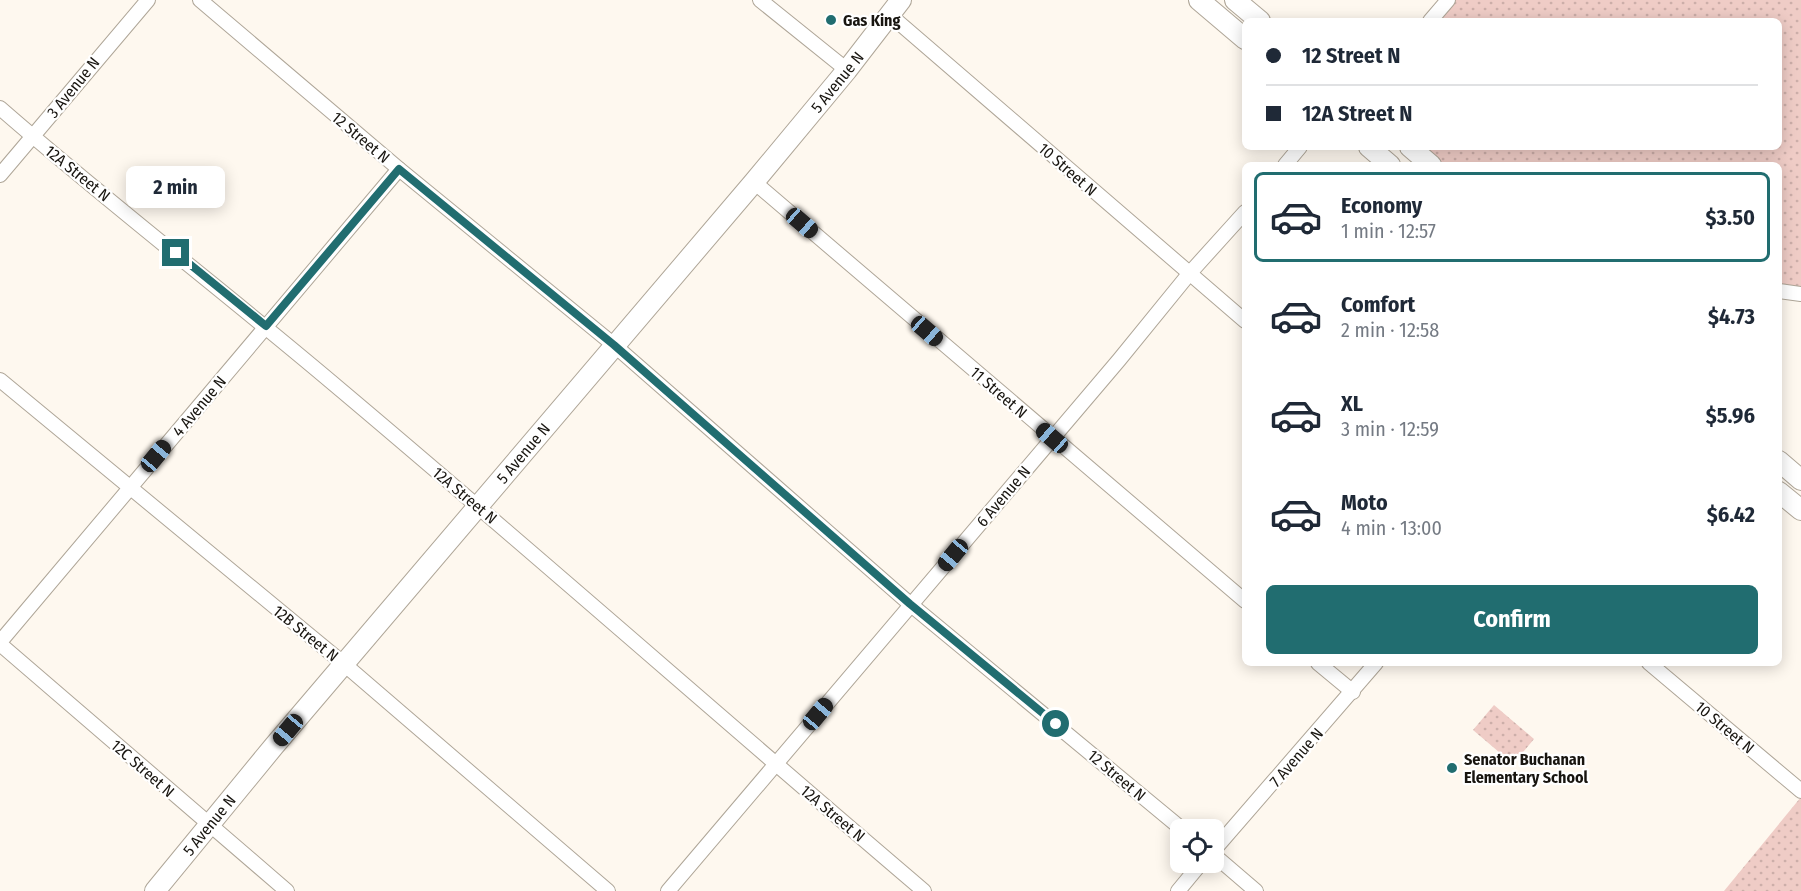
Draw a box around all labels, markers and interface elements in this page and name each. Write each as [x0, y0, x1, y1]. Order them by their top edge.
place label: Gas King [843, 11, 900, 30]
marker: Gas King [824, 13, 838, 27]
text: 12 Street N [1302, 42, 1400, 69]
street label: 5 Avenue N [807, 48, 868, 117]
street label: 3 Avenue N [43, 53, 104, 121]
text: 12A Street N [1302, 100, 1412, 127]
street label: 12 Street N [328, 108, 394, 167]
street label: 10 Street N [1035, 139, 1101, 200]
street label: 12A Street N [41, 141, 114, 205]
callout: 2 min [126, 166, 225, 208]
text: 2 min [153, 175, 198, 199]
icon: car [1269, 190, 1323, 244]
text: Economy [1341, 192, 1422, 219]
car [783, 204, 821, 242]
text: $3.50 [1706, 204, 1755, 231]
text: 1 min · 12:57 [1341, 219, 1436, 243]
route end [162, 239, 189, 266]
icon: car [1269, 289, 1323, 343]
text: Comfort [1341, 291, 1415, 318]
text: $4.73 [1708, 303, 1755, 330]
car [908, 312, 946, 350]
text: 2 min · 12:58 [1341, 318, 1439, 342]
street label: 11 Street N [966, 363, 1031, 422]
street label: 4 Avenue N [169, 372, 230, 440]
icon: car [1269, 388, 1323, 442]
text: XL [1341, 390, 1363, 417]
text: $5.96 [1706, 402, 1755, 429]
text: 3 min · 12:59 [1341, 417, 1439, 441]
street label: 5 Avenue N [493, 419, 554, 487]
car [1033, 419, 1071, 457]
car [138, 436, 174, 476]
street label: 6 Avenue N [973, 462, 1034, 530]
street label: 12A Street N [429, 463, 501, 528]
icon: car [1269, 487, 1323, 541]
text: Moto [1341, 489, 1388, 516]
text: $6.42 [1707, 501, 1755, 528]
text: 4 min · 13:00 [1341, 516, 1442, 540]
car [935, 535, 971, 575]
button: Confirm [1266, 585, 1758, 654]
street label: 12B Street N [269, 601, 342, 666]
car [800, 694, 836, 734]
street label: 10 Street N [1691, 697, 1758, 758]
car [270, 710, 306, 750]
route start [1042, 710, 1069, 737]
street label: 7 Avenue N [1266, 724, 1327, 791]
street label: 12C Street N [107, 736, 178, 801]
street label: 12 Street N [1084, 746, 1150, 805]
place label: Senator Buchanan Elementary School [1464, 750, 1589, 787]
marker: Senator Buchanan Elementary School [1445, 761, 1459, 775]
street label: 12A Street N [797, 781, 869, 846]
street label: 5 Avenue N [179, 791, 240, 860]
map controls [1170, 819, 1224, 873]
button: locate [1170, 819, 1224, 873]

